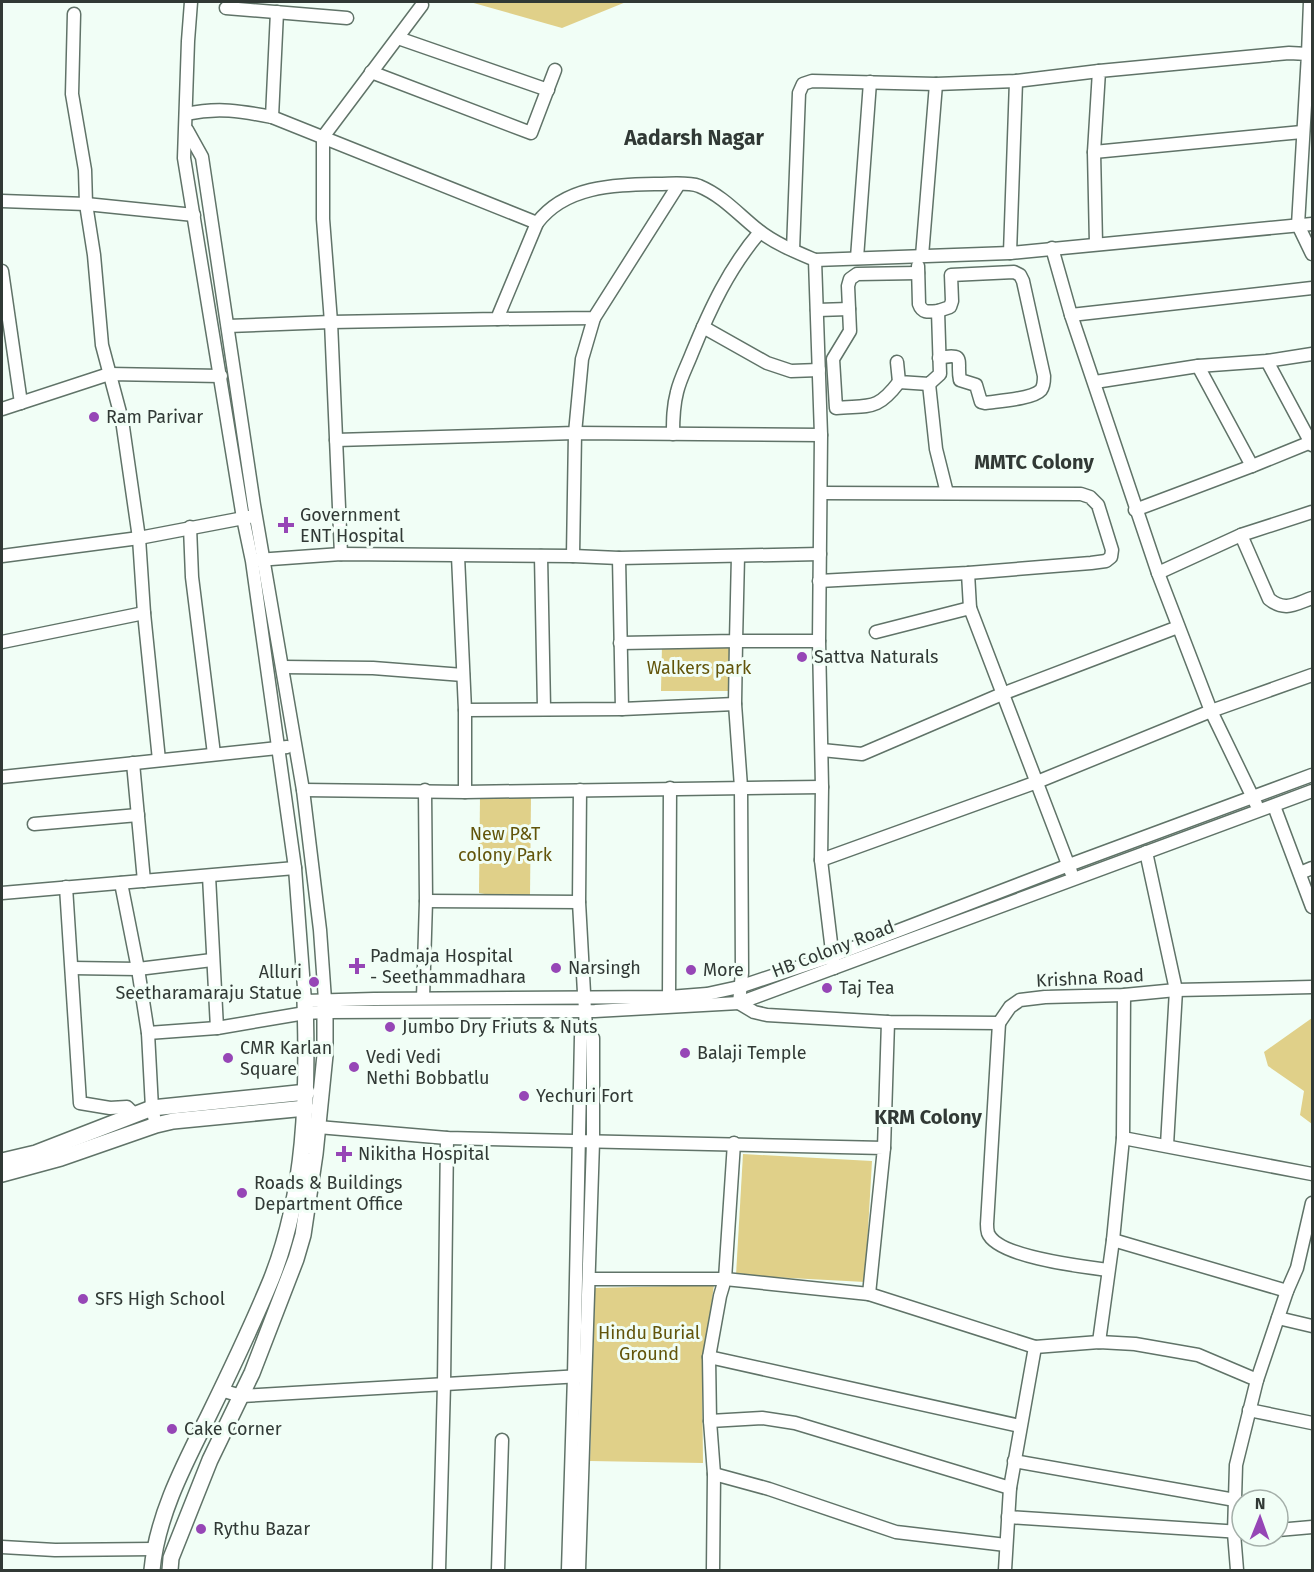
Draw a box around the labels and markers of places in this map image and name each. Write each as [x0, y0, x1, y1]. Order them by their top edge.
place label: Ram Parivar [106, 406, 203, 428]
marker: Ram Parivar [87, 410, 101, 424]
place label: Government ENT Hospital [300, 504, 404, 547]
marker: Government ENT Hospital [277, 516, 295, 534]
place label: Sattva Naturals [814, 646, 938, 668]
marker: Sattva Naturals [795, 650, 809, 664]
place label: Padmaja Hospital - Seethammadhara [370, 945, 526, 988]
marker: Padmaja Hospital - Seethammadhara [348, 957, 366, 975]
place label: Narsingh [568, 957, 641, 979]
place label: More [703, 959, 744, 981]
place label: Alluri Seetharamaraju Statue [115, 961, 302, 1004]
marker: Narsingh [549, 961, 563, 975]
marker: More [684, 963, 698, 977]
marker: Alluri Seetharamaraju Statue [307, 975, 321, 989]
place label: Taj Tea [839, 977, 895, 999]
marker: Taj Tea [820, 981, 834, 995]
place label: Jumbo Dry Friuts & Nuts [402, 1016, 597, 1038]
marker: Jumbo Dry Friuts & Nuts [383, 1020, 397, 1034]
place label: CMR Karlan Square [240, 1037, 332, 1080]
place label: Balaji Temple [697, 1042, 806, 1064]
place label: Vedi Vedi Nethi Bobbatlu [366, 1046, 490, 1089]
marker: Balaji Temple [678, 1046, 692, 1060]
marker: CMR Karlan Square [221, 1051, 235, 1065]
marker: Vedi Vedi Nethi Bobbatlu [347, 1060, 361, 1074]
place label: Yechuri Fort [536, 1085, 634, 1107]
marker: Yechuri Fort [517, 1089, 531, 1103]
place label: Nikitha Hospital [358, 1143, 489, 1165]
marker: Nikitha Hospital [335, 1145, 353, 1163]
place label: Roads & Buildings Department Office [254, 1172, 403, 1215]
marker: Roads & Buildings Department Office [235, 1186, 249, 1200]
place label: SFS High School [95, 1288, 225, 1310]
marker: SFS High School [76, 1292, 90, 1306]
place label: Cake Corner [184, 1418, 282, 1440]
marker: Cake Corner [165, 1422, 179, 1436]
place label: Rythu Bazar [213, 1518, 310, 1540]
marker: Rythu Bazar [194, 1522, 208, 1536]

